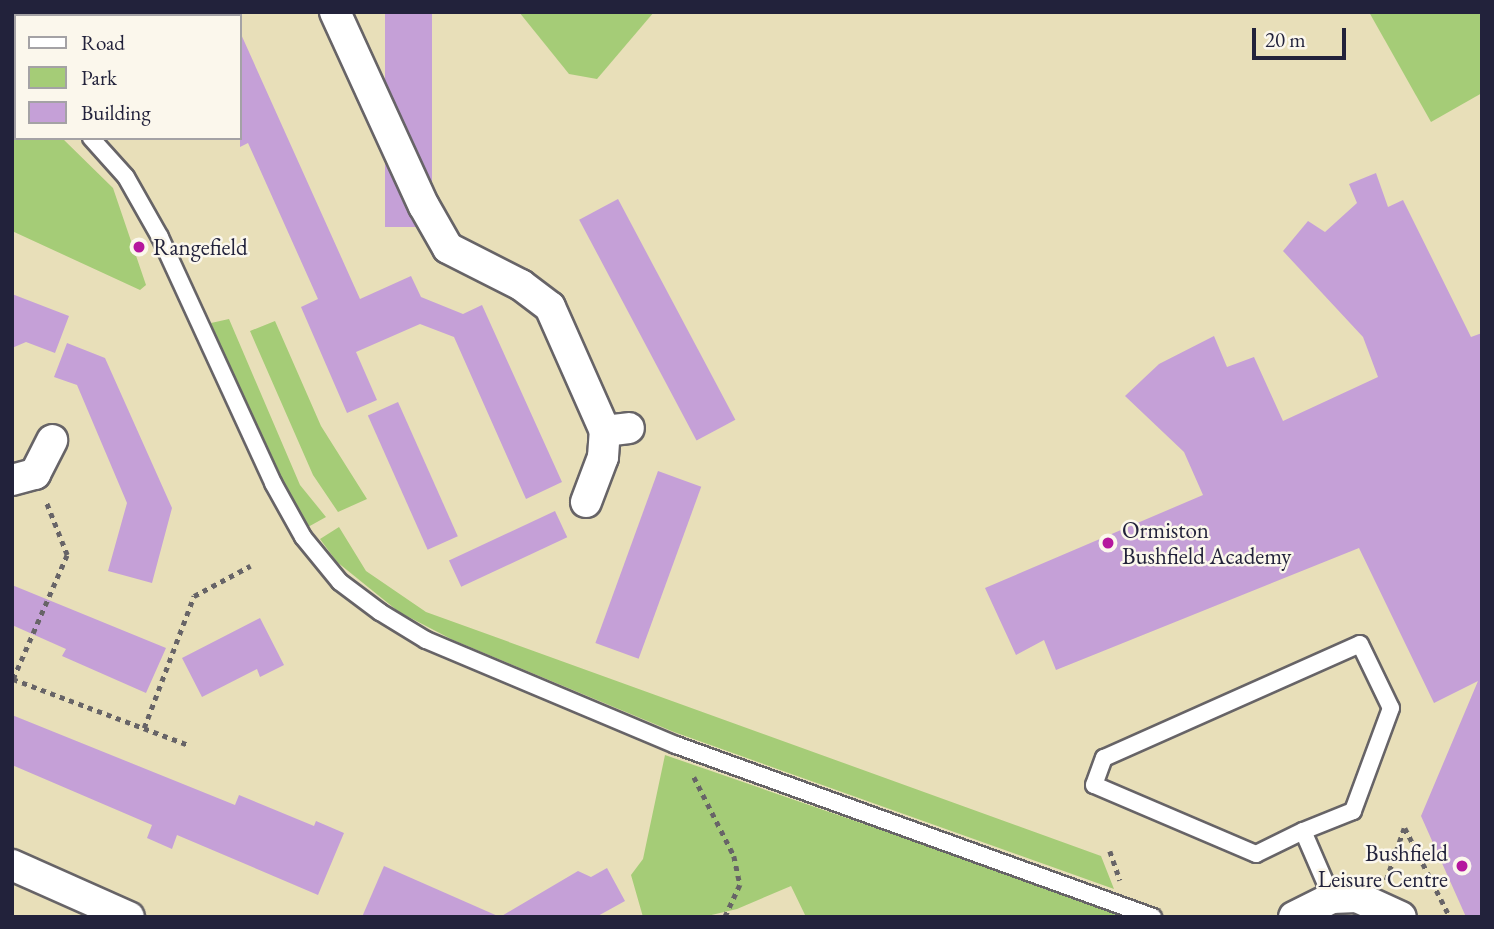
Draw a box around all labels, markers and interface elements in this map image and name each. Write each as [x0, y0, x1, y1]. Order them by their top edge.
legend [14, 14, 242, 140]
scale bar [1256, 14, 1350, 58]
text: 20 m [1265, 26, 1306, 53]
text: Road [81, 29, 125, 56]
text: Park [81, 64, 117, 91]
text: Building [81, 99, 151, 126]
place label: Rangefield [153, 233, 248, 261]
marker: Rangefield [131, 239, 147, 255]
place label: Ormiston Bushfield Academy [1122, 516, 1291, 570]
marker: Ormiston Bushfield Academy [1100, 535, 1116, 551]
place label: Bushfield Leisure Centre [1318, 839, 1448, 893]
marker: Bushfield Leisure Centre [1454, 858, 1470, 874]

